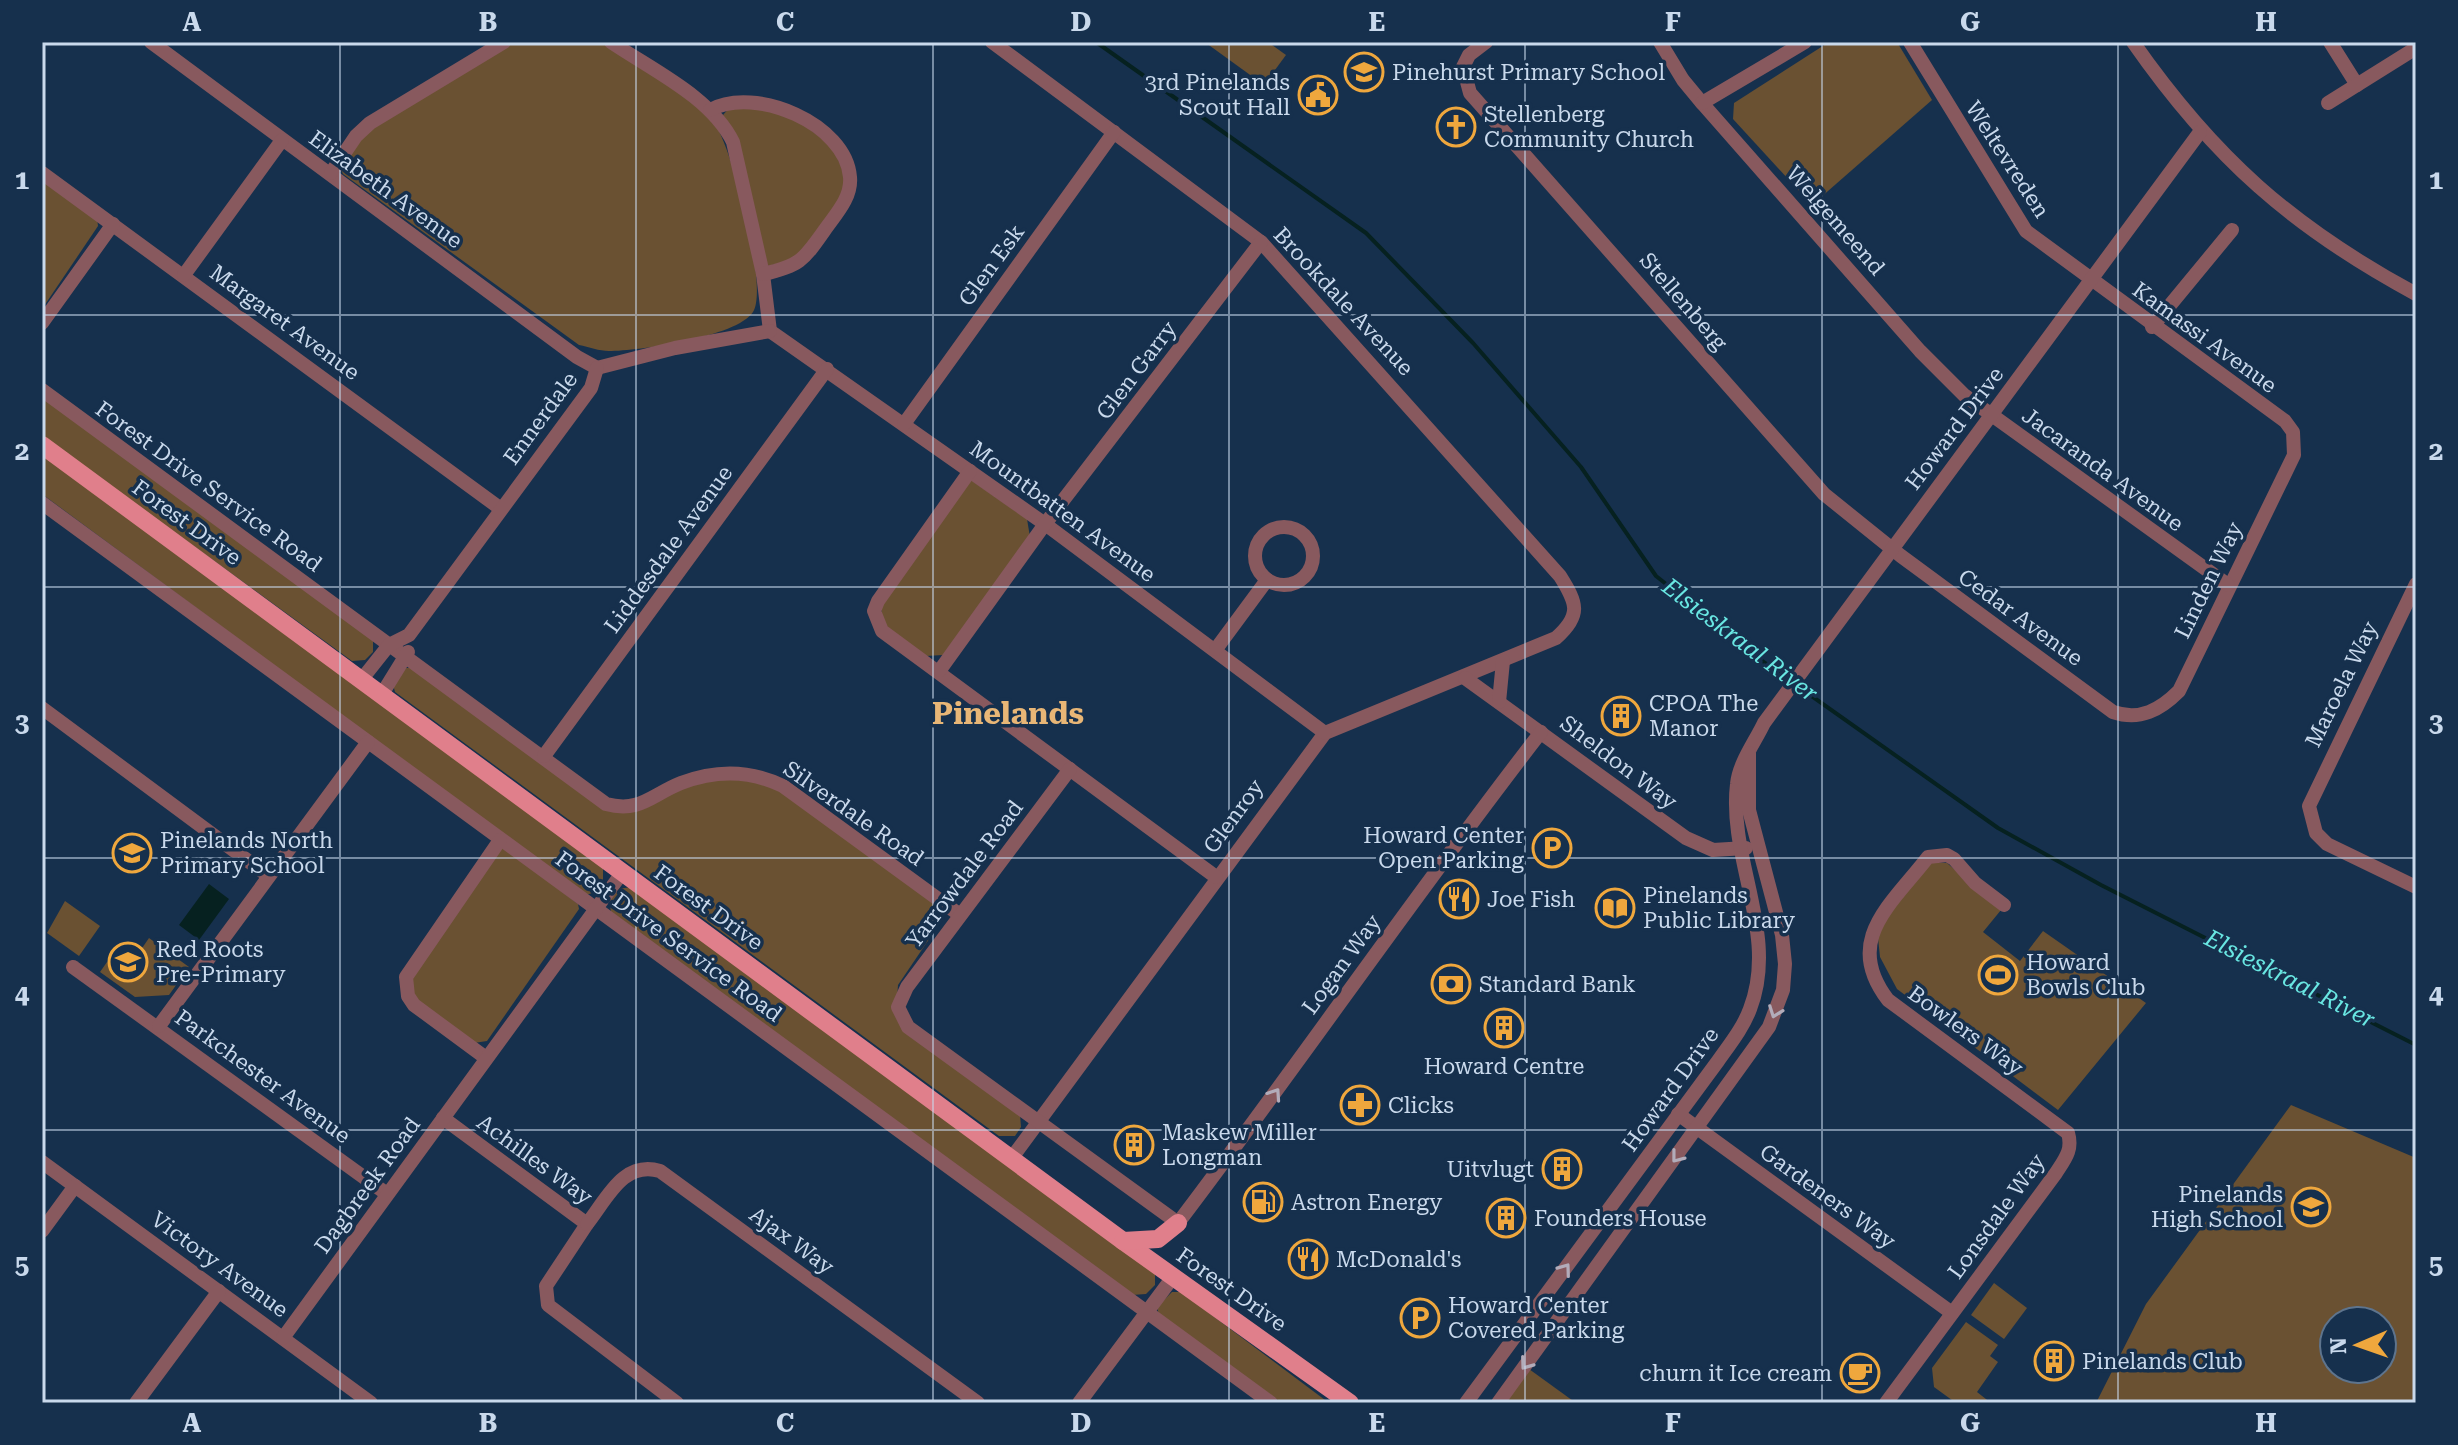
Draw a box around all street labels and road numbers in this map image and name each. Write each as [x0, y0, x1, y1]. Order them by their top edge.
street label: Weltevreden [1961, 96, 2055, 222]
street label: Elizabeth Avenue [304, 125, 467, 253]
street label: Welgemeend [1781, 161, 1890, 280]
street label: Glen Esk [954, 220, 1029, 311]
street label: Brookdale Avenue [1269, 222, 1419, 381]
street label: Stellenberg [1635, 248, 1733, 355]
street label: Margaret Avenue [205, 260, 364, 385]
street label: Kamassi Avenue [2128, 277, 2282, 398]
street label: Glen Garry [1091, 316, 1181, 424]
street label: Howard Drive [1900, 362, 2009, 494]
street label: Ennerdale [498, 367, 582, 469]
street label: Forest Drive Service Road [91, 395, 327, 577]
street label: Jacaranda Avenue [2017, 403, 2188, 536]
street label: Mountbatten Avenue [965, 436, 1160, 587]
street label: Liddesdale Avenue [599, 461, 737, 638]
street label: Forest Drive [127, 474, 247, 570]
street label: Linden Way [2169, 518, 2247, 643]
street label: Cedar Avenue [1954, 564, 2088, 671]
street label: Maroela Way [2300, 617, 2383, 751]
street label: Sheldon Way [1555, 710, 1682, 814]
street label: Silverdale Road [779, 756, 929, 871]
street label: Glenroy [1198, 775, 1268, 858]
street label: Yarrowdale Road [901, 795, 1028, 953]
street label: Forest Drive Service Road [551, 846, 787, 1027]
street label: Forest Drive [649, 860, 768, 955]
street label: Logan Way [1297, 910, 1386, 1019]
street label: Bowlers Way [1903, 980, 2028, 1080]
street label: Parkchester Avenue [170, 1004, 355, 1148]
street label: Howard Drive [1617, 1023, 1724, 1156]
street label: Achilles Way [472, 1109, 597, 1210]
street label: Dagbreek Road [310, 1112, 425, 1258]
street label: Gardeners Way [1755, 1139, 1900, 1254]
street label: Lonsdale Way [1943, 1149, 2050, 1284]
street label: Ajax Way [745, 1201, 839, 1279]
street label: Victory Avenue [146, 1206, 293, 1322]
street label: Forest Drive [1172, 1242, 1291, 1336]

